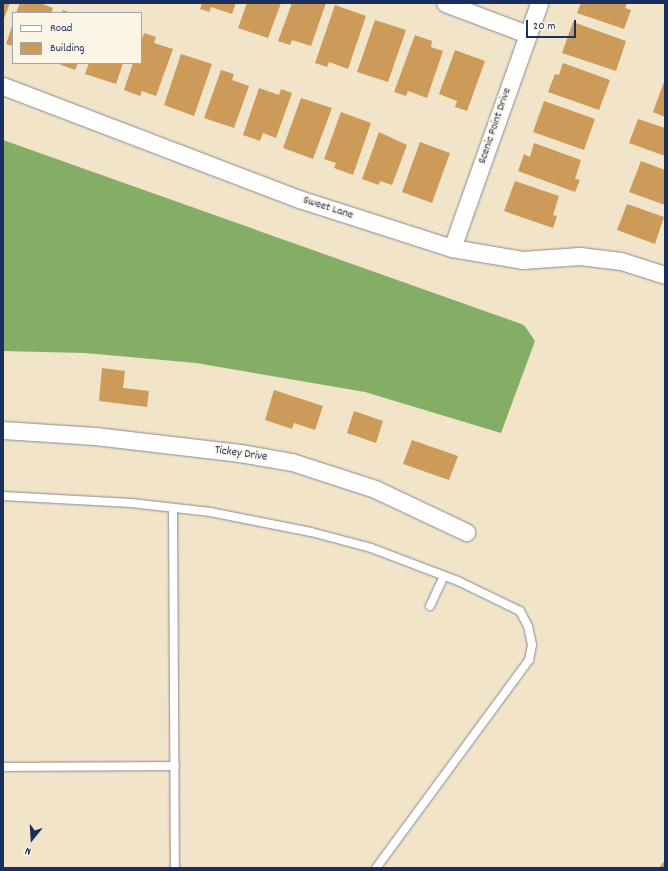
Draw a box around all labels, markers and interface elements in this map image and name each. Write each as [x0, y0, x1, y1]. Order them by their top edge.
legend [12, 12, 142, 64]
scale bar [528, 12, 578, 38]
text: 20 m [533, 18, 556, 35]
text: Road [50, 20, 72, 37]
text: Building [50, 40, 85, 57]
street label: Scenic Point Drive [475, 86, 515, 166]
street label: Sweet Lane [301, 193, 355, 223]
street label: Tickey Drive [214, 443, 268, 465]
north arrow [12, 819, 52, 859]
text: N [23, 842, 33, 859]

